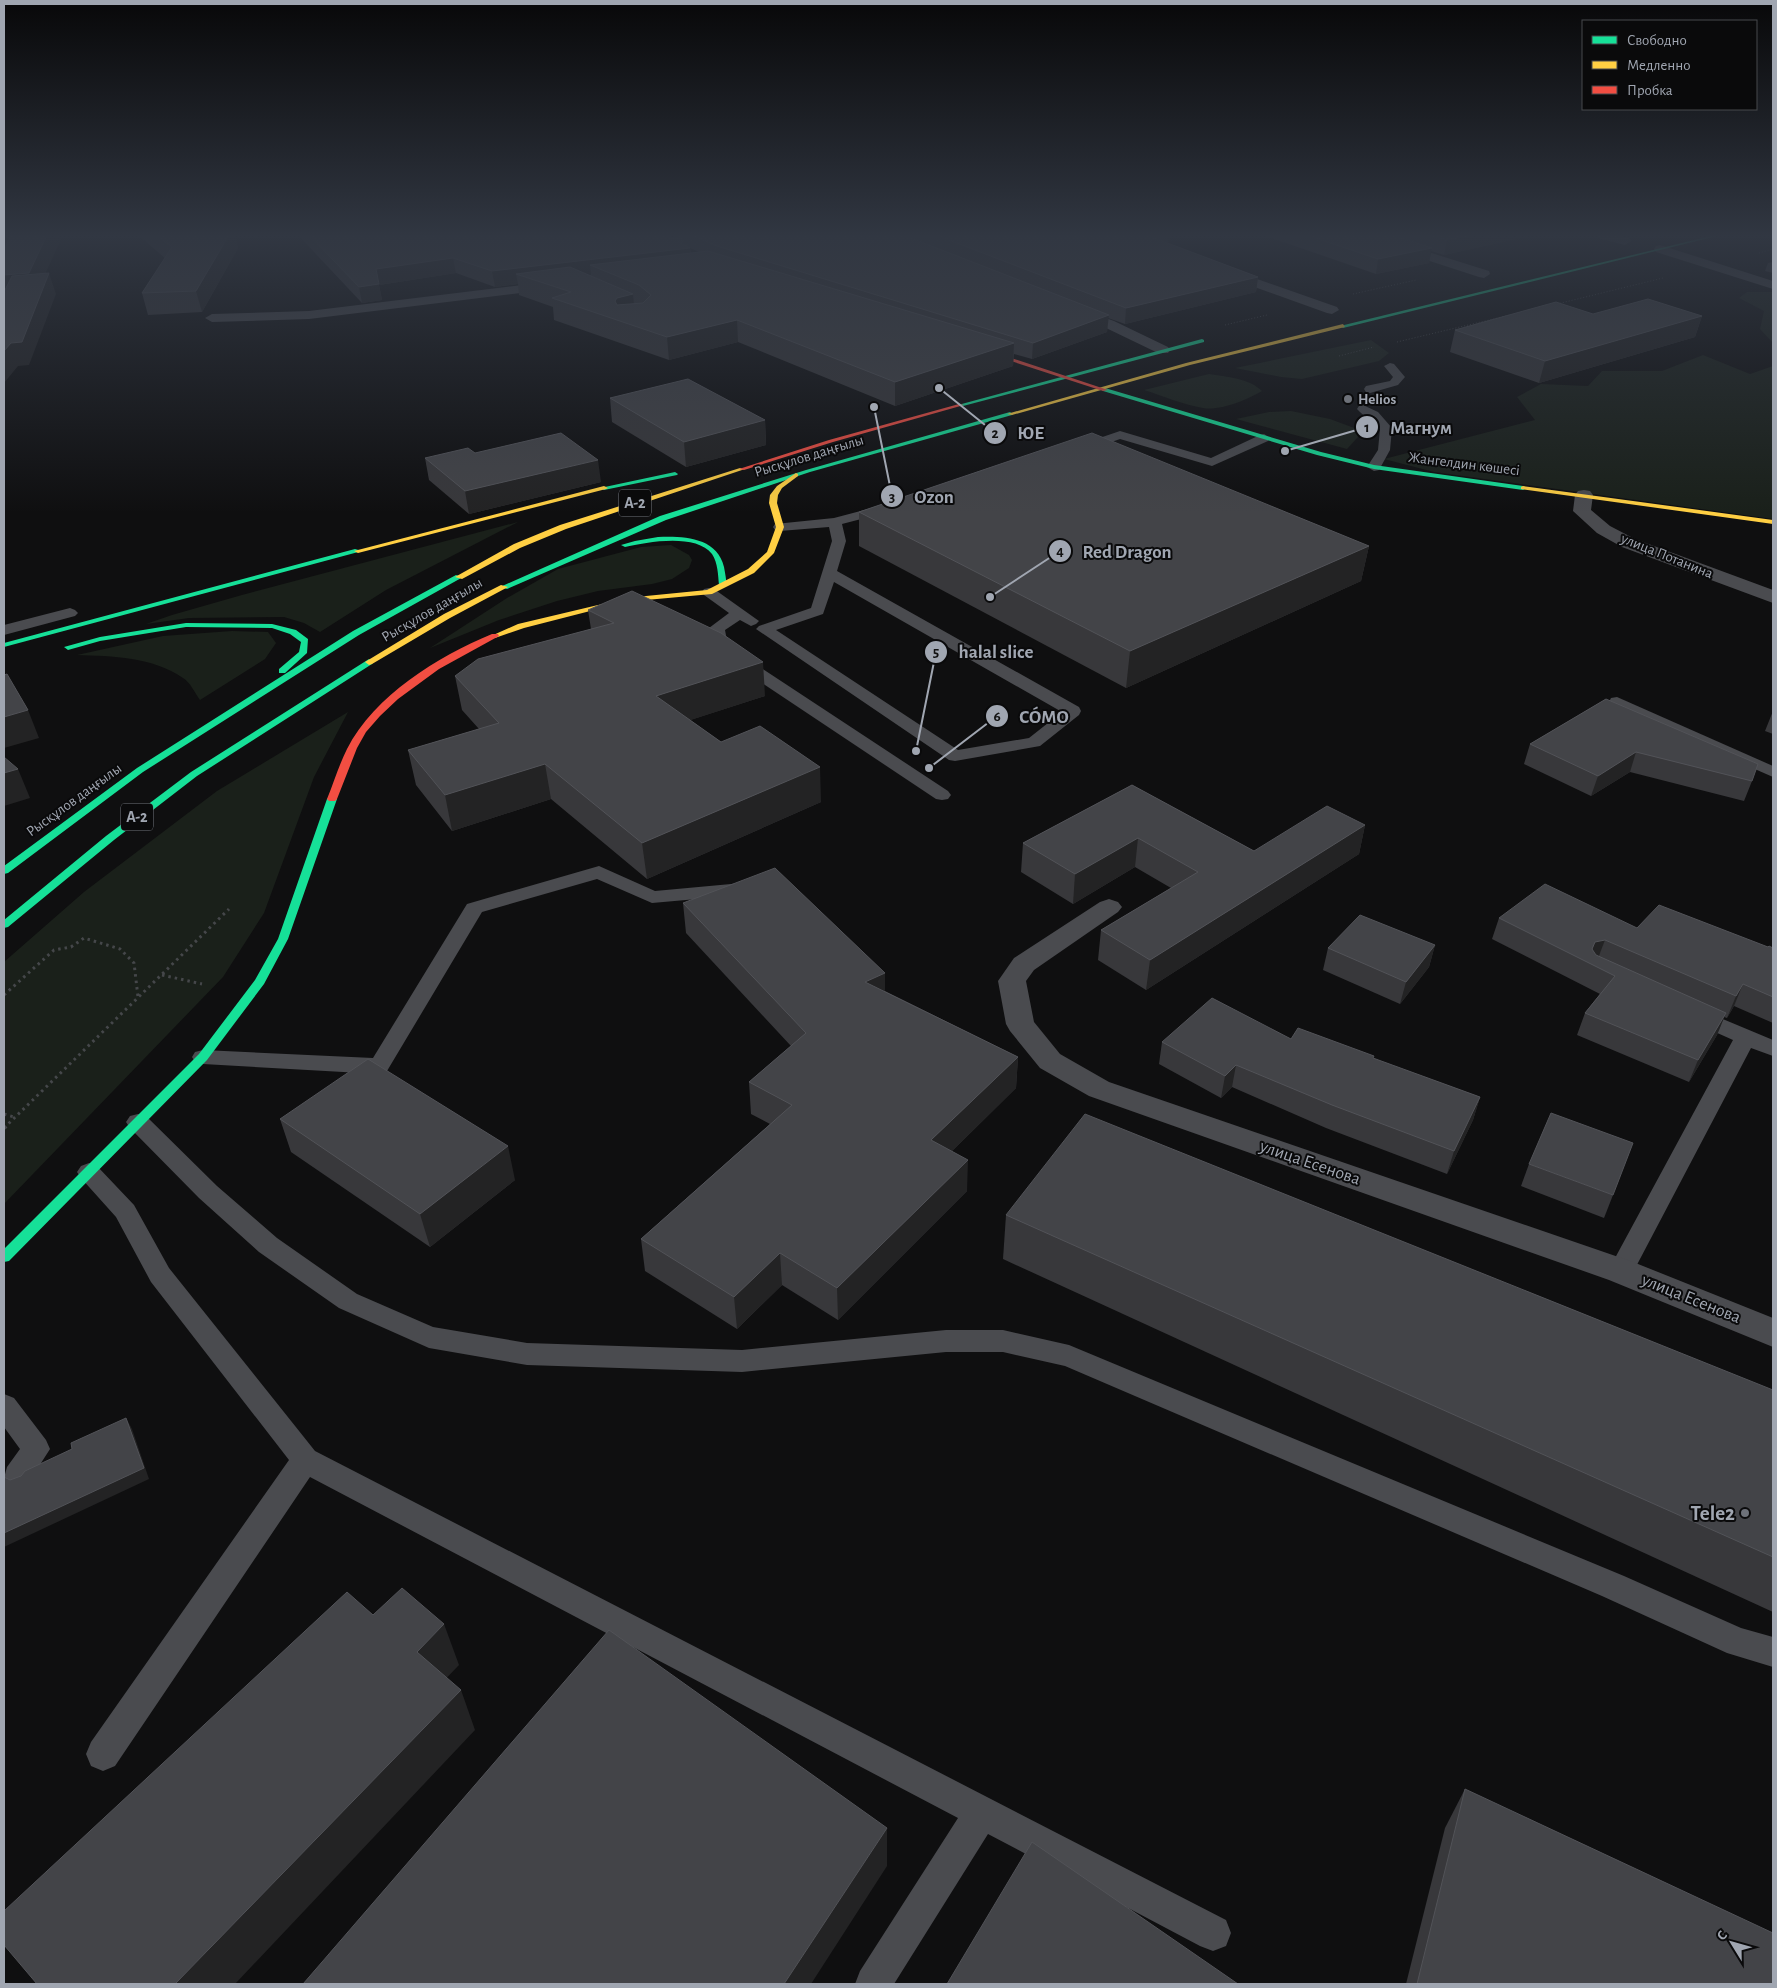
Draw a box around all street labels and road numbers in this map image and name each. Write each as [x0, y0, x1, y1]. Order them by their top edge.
street label: Рысқұлов даңғылы [752, 432, 866, 480]
street label: Жангелдин көшесі [1407, 450, 1521, 478]
road number: A-2 [619, 489, 651, 516]
street label: улица Потанина [1618, 530, 1715, 581]
street label: Рысқұлов даңғылы [379, 575, 485, 645]
street label: Рысқұлов даңғылы [24, 761, 124, 839]
road number: A-2 [121, 804, 153, 830]
street label: улица Есенова [1256, 1137, 1363, 1189]
street label: улица Есенова [1638, 1271, 1743, 1327]

